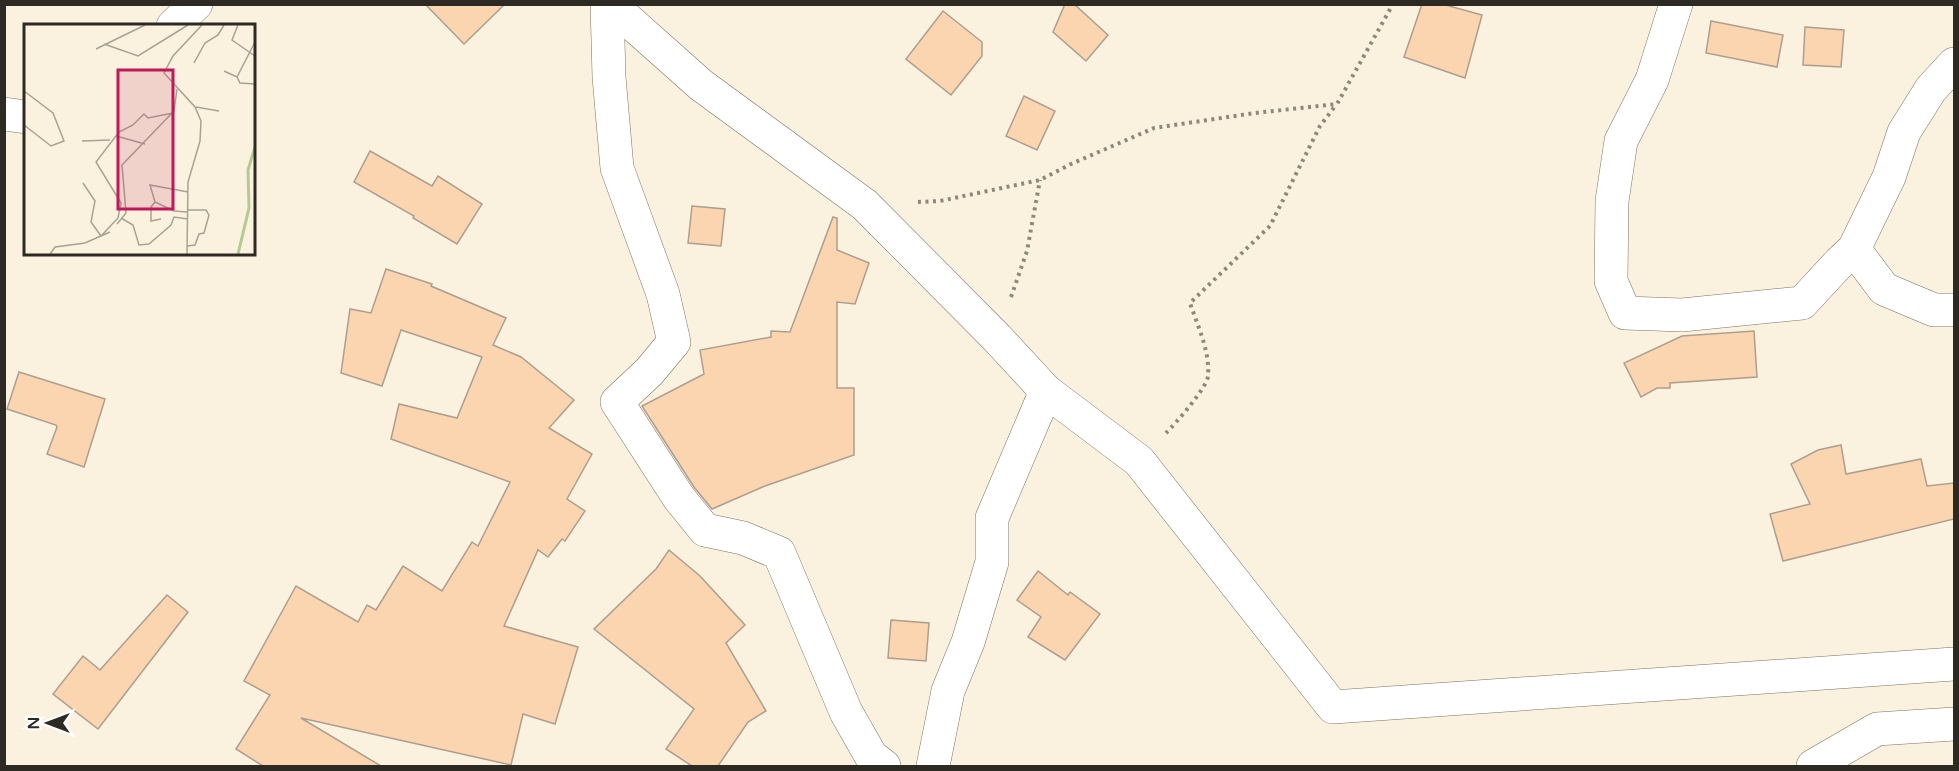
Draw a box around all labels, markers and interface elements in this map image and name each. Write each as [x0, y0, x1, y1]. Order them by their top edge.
inset map [24, 24, 255, 255]
north arrow [18, 693, 78, 753]
text: N [24, 717, 44, 729]

